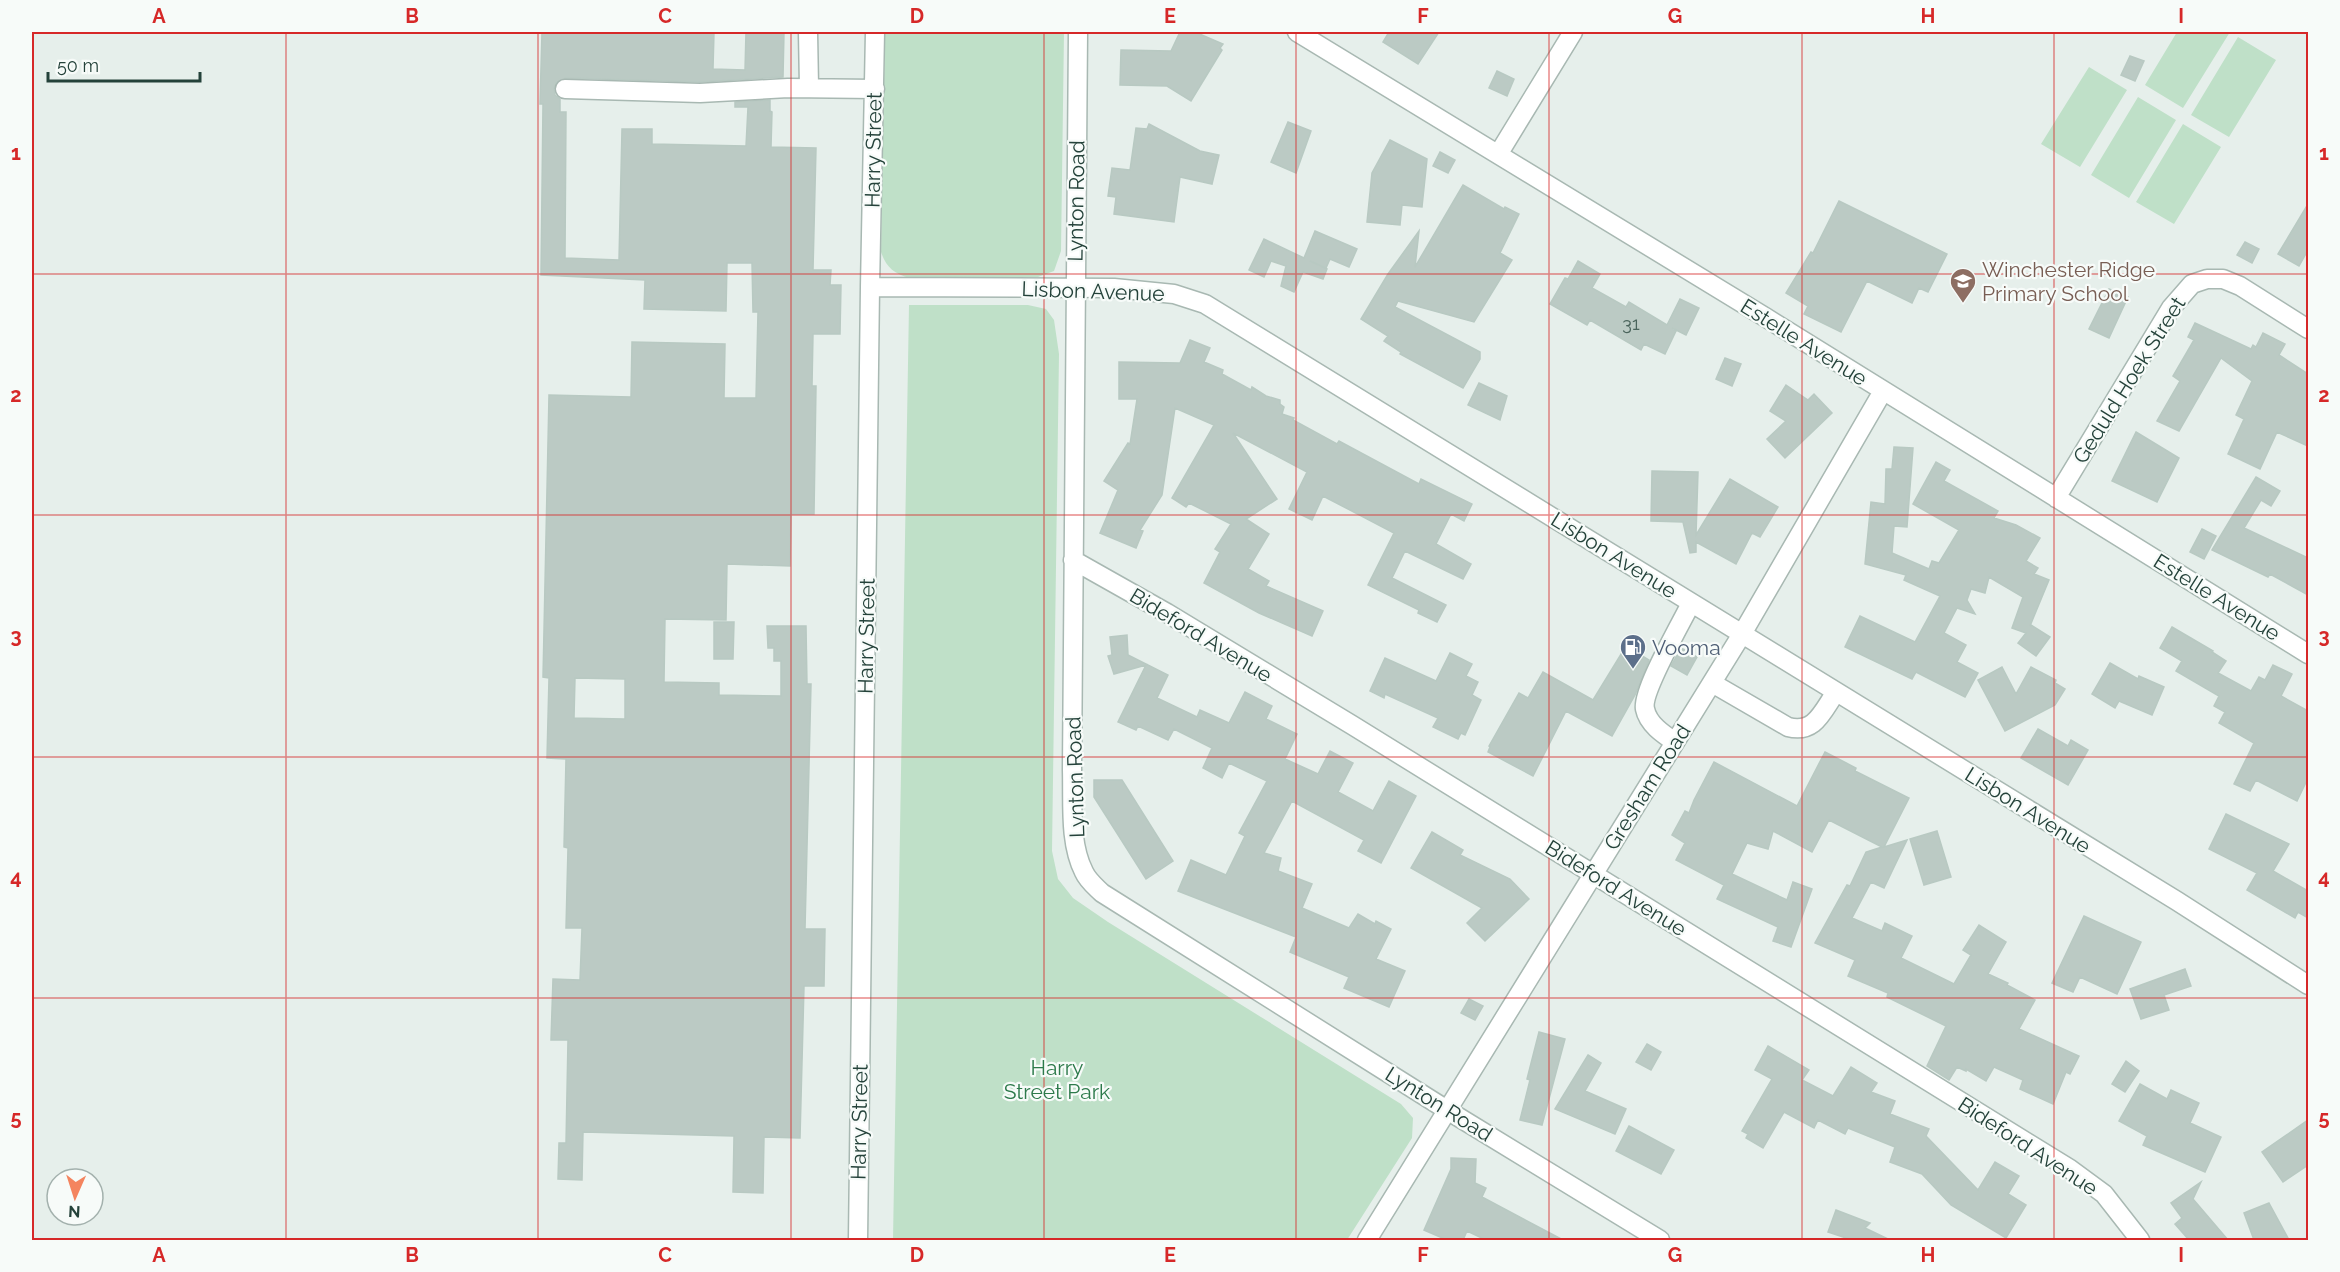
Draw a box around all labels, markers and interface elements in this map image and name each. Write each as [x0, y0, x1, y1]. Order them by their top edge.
text: A [152, 4, 166, 28]
text: B [405, 4, 419, 28]
text: C [658, 4, 672, 28]
text: D [910, 4, 924, 28]
text: E [1164, 4, 1176, 28]
text: F [1417, 4, 1429, 28]
text: G [1668, 4, 1682, 28]
text: H [1921, 4, 1935, 28]
text: I [2178, 4, 2184, 28]
scale bar [48, 45, 200, 83]
text: 50 m [57, 55, 99, 76]
street label: Harry Street [859, 92, 887, 208]
street label: Lynton Road [1062, 140, 1090, 262]
text: 1 [11, 141, 21, 165]
text: 1 [2319, 141, 2329, 165]
place label: Winchester Ridge Primary School [1982, 257, 2155, 306]
school or university icon: Winchester Ridge Primary School [1948, 266, 1978, 304]
street label: Lisbon Avenue [1021, 276, 1165, 306]
street label: Geduld Hoek Street [2068, 292, 2190, 468]
street label: Estelle Avenue [1736, 293, 1872, 391]
house number: 31 [1622, 313, 1640, 334]
text: 2 [10, 383, 22, 407]
text: 2 [2318, 383, 2330, 407]
street label: Lisbon Avenue [1547, 506, 1681, 604]
street label: Estelle Avenue [2149, 548, 2285, 646]
street label: Harry Street [852, 578, 880, 694]
street label: Bideford Avenue [1125, 583, 1277, 687]
text: 3 [10, 624, 22, 648]
text: 3 [2318, 624, 2330, 648]
fuel station icon: Vooma [1618, 632, 1648, 670]
place label: Vooma [1652, 635, 1721, 660]
street label: Lynton Road [1060, 716, 1090, 838]
street label: Gresham Road [1598, 720, 1696, 854]
street label: Lisbon Avenue [1961, 761, 2095, 859]
street label: Bideford Avenue [1541, 835, 1691, 941]
text: 4 [10, 865, 22, 889]
text: 4 [2318, 865, 2330, 889]
park label: Harry Street Park [1004, 1055, 1110, 1104]
street label: Lynton Road [1381, 1061, 1497, 1147]
street label: Harry Street [845, 1064, 873, 1180]
street label: Bideford Avenue [1953, 1092, 2103, 1200]
text: 5 [10, 1106, 22, 1130]
text: 5 [2318, 1106, 2330, 1130]
north arrow [45, 1167, 105, 1227]
text: N [68, 1202, 81, 1221]
text: A [152, 1243, 166, 1267]
text: B [405, 1243, 419, 1267]
text: C [658, 1243, 672, 1267]
text: D [910, 1243, 924, 1267]
text: E [1164, 1243, 1176, 1267]
text: F [1417, 1243, 1429, 1267]
text: G [1668, 1243, 1682, 1267]
text: H [1921, 1243, 1935, 1267]
text: I [2178, 1243, 2184, 1267]

